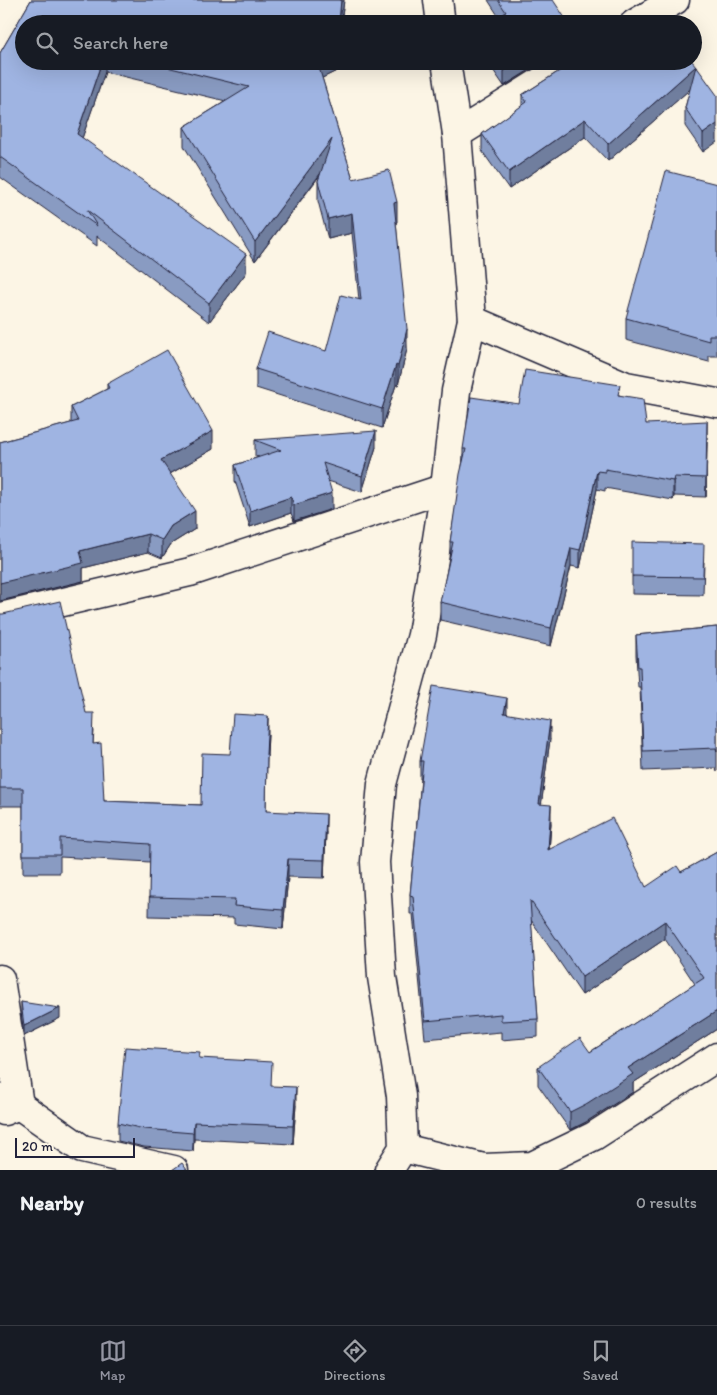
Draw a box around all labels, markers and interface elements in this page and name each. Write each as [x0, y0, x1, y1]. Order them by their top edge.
search box [15, 15, 702, 70]
icon: search [33, 29, 61, 57]
text: Search here [73, 31, 168, 54]
scale bar [15, 1135, 135, 1158]
text: 20 m [22, 1138, 53, 1155]
text: Nearby [20, 1190, 84, 1215]
text: 0 results [636, 1193, 697, 1212]
tab: Map [99, 1337, 127, 1384]
tab: Directions [324, 1337, 385, 1384]
tab: Saved [583, 1337, 618, 1384]

